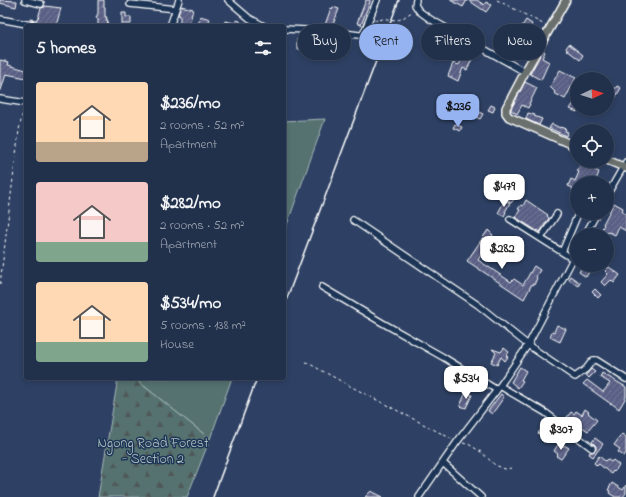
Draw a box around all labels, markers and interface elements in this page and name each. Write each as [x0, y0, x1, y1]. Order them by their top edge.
chip: Buy [298, 24, 351, 60]
chip: Rent [359, 24, 413, 60]
chip: Filters [421, 24, 485, 60]
chip: New [493, 24, 546, 60]
text: 5 homes [36, 36, 96, 61]
icon: filters [252, 37, 274, 59]
north arrow [570, 72, 614, 116]
map controls [570, 72, 614, 272]
text: $236/mo [160, 91, 221, 116]
pin: $236 [434, 94, 482, 128]
text: $236 [445, 97, 471, 116]
icon: home [68, 98, 116, 146]
text: 2 rooms · 52 m² [160, 116, 244, 135]
button: locate [570, 124, 614, 168]
text: Apartment [160, 135, 217, 154]
pin: $479 [480, 174, 528, 208]
button: + [570, 176, 614, 220]
text: $479 [493, 177, 515, 196]
text: $282/mo [160, 191, 221, 216]
icon: home [68, 198, 116, 246]
text: 2 rooms · 52 m² [160, 216, 244, 235]
button: − [570, 228, 614, 272]
text: Apartment [160, 235, 217, 254]
pin: $282 [478, 236, 526, 270]
text: $282 [489, 239, 515, 258]
text: $534/mo [160, 291, 221, 316]
icon: home [68, 298, 116, 346]
text: 5 rooms · 138 m² [160, 316, 246, 335]
text: House [160, 335, 194, 354]
pin: $534 [442, 366, 490, 400]
text: $534 [453, 369, 479, 388]
pin: $307 [537, 417, 585, 451]
text: $307 [549, 420, 573, 439]
park label: Ngong Road Forest - Section 2 [97, 433, 209, 470]

